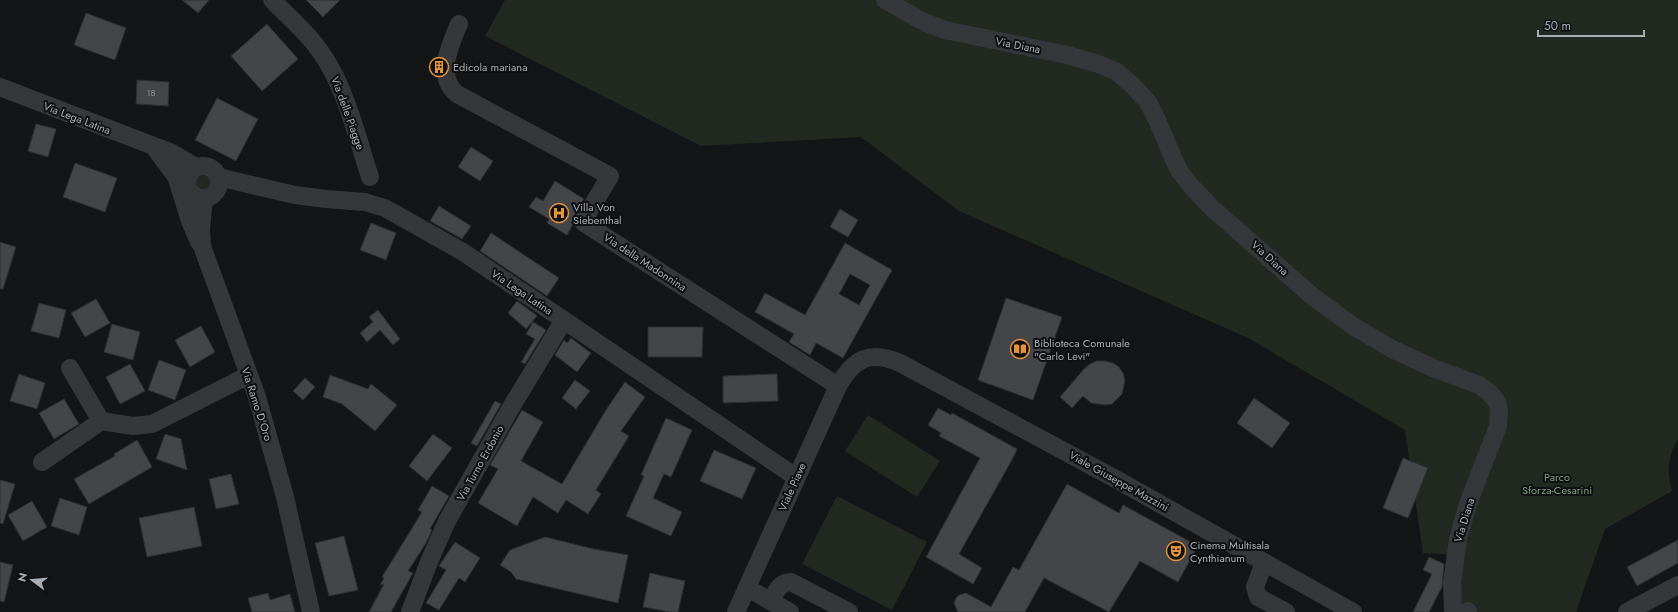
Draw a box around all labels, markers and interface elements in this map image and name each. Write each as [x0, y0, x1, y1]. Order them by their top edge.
scale bar [1538, 12, 1644, 38]
text: 50 m [1544, 17, 1571, 35]
street label: Via Diana [994, 33, 1042, 57]
building icon: Edicola mariana [428, 56, 450, 78]
place label: Edicola mariana [453, 59, 527, 75]
street label: Via delle Piagge [327, 74, 369, 152]
house number: 18 [147, 86, 156, 99]
street label: Via Lega Latina [41, 98, 113, 138]
place label: Villa Von Siebenthal [573, 199, 622, 228]
hospital icon: Villa Von Siebenthal [548, 202, 570, 224]
street label: Via della Madonnina [600, 229, 690, 295]
street label: Via Diana [1248, 237, 1292, 279]
street label: Via Lega Latina [488, 266, 556, 318]
place label: Biblioteca Comunale "Carlo Levi" [1034, 335, 1130, 364]
library icon: Biblioteca Comunale "Carlo Levi" [1009, 338, 1031, 360]
street label: Via Ramo D'Oro [238, 365, 276, 443]
street label: Via Turno Erdonio [453, 422, 507, 504]
street label: Viale Giuseppe Mazzini [1066, 447, 1172, 515]
street label: Viale Piave [774, 460, 810, 514]
park label: Parco Sforza-Cesarini [1522, 469, 1592, 498]
street label: Via Diana [1450, 496, 1478, 544]
place label: Cinema Multisala Cynthianum [1190, 537, 1269, 566]
theatre icon: Cinema Multisala Cynthianum [1165, 540, 1187, 562]
north arrow [12, 560, 52, 600]
text: N [13, 571, 31, 584]

